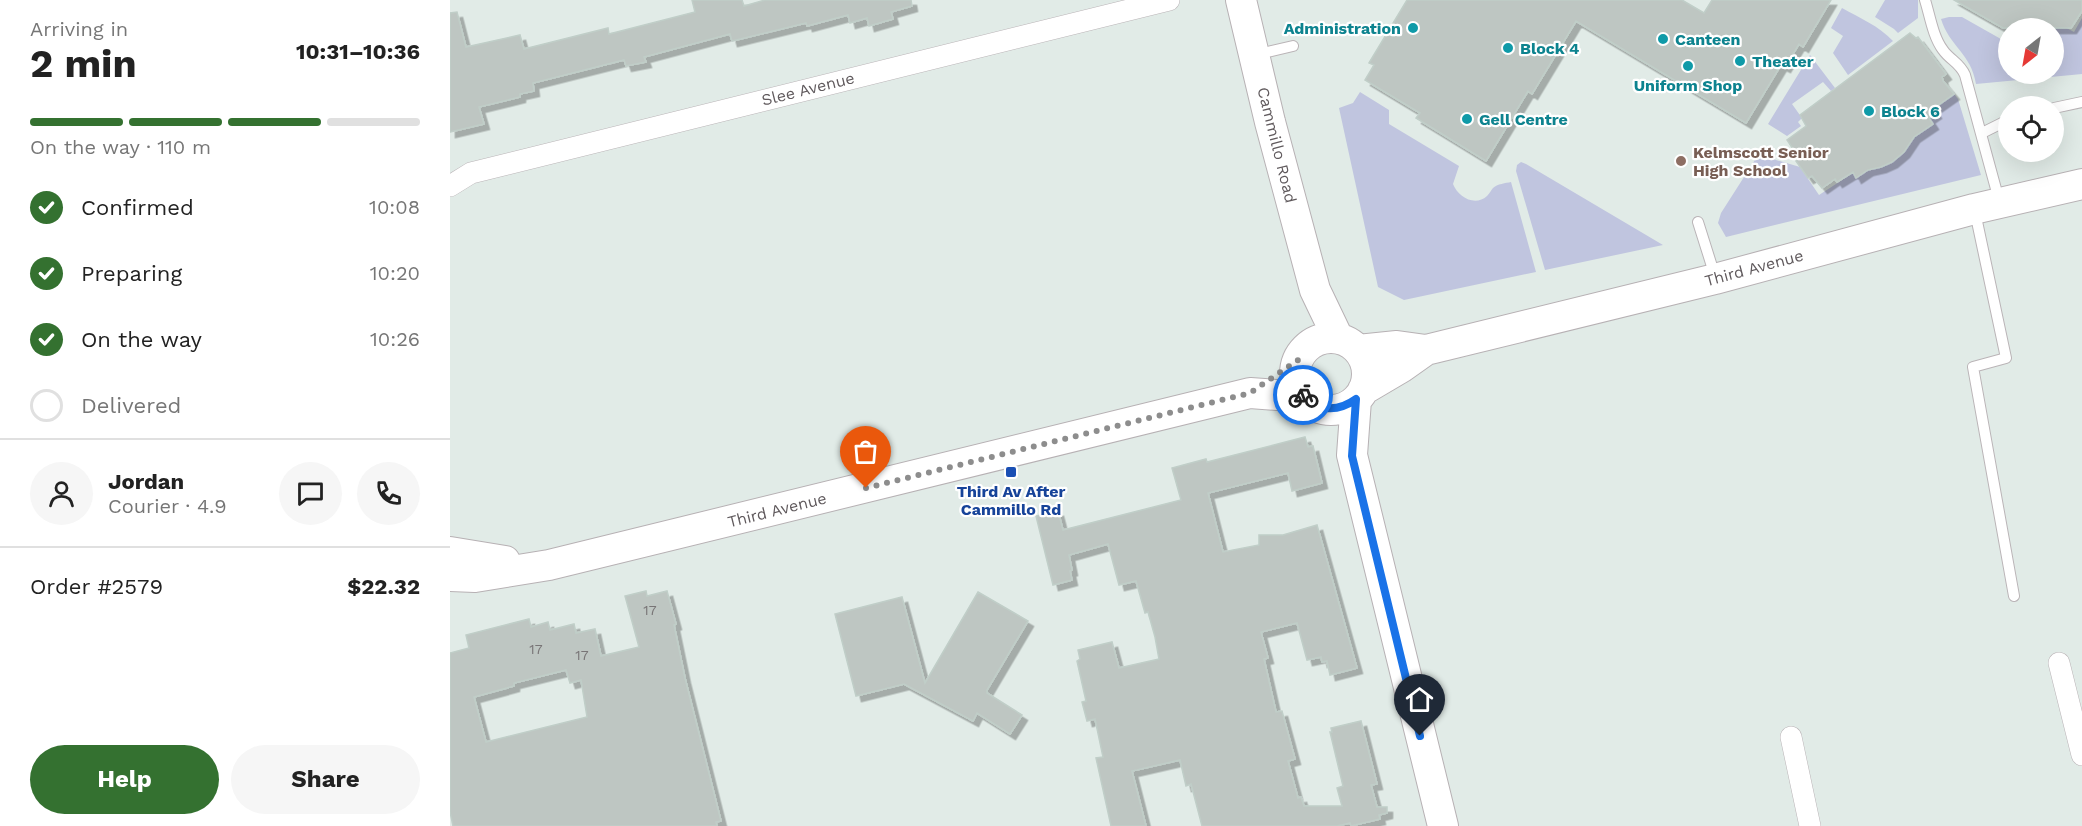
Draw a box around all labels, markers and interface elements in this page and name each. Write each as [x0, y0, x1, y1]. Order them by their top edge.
text: Arriving in [30, 17, 128, 41]
north arrow [1998, 18, 2064, 84]
map controls [1998, 18, 2064, 162]
place label: Administration [1284, 19, 1401, 38]
marker: Administration [1406, 21, 1420, 35]
place label: Canteen [1675, 30, 1740, 49]
marker: Canteen [1656, 32, 1670, 46]
text: 10:31–10:36 [296, 39, 420, 64]
place label: Block 4 [1520, 39, 1579, 58]
text: 2 min [30, 41, 137, 86]
marker: Block 4 [1501, 41, 1515, 55]
place label: Theater [1752, 52, 1814, 71]
marker: Theater [1733, 54, 1747, 68]
marker: Uniform Shop [1681, 59, 1695, 73]
street label: Slee Avenue [760, 68, 856, 110]
place label: Uniform Shop [1634, 76, 1742, 95]
street label: Cammillo Road [1253, 85, 1301, 205]
button: locate [1998, 96, 2064, 162]
place label: Block 6 [1881, 102, 1940, 121]
marker: Block 6 [1862, 104, 1876, 118]
place label: Gell Centre [1479, 110, 1568, 129]
marker: Gell Centre [1460, 112, 1474, 126]
text: On the way · 110 m [30, 135, 211, 159]
place label: Kelmscott Senior High School [1693, 143, 1829, 180]
marker: Kelmscott Senior High School [1674, 154, 1688, 168]
icon: check [30, 191, 63, 224]
text: Confirmed [81, 195, 194, 220]
text: 10:08 [369, 195, 420, 219]
street label: Third Avenue [1703, 246, 1805, 290]
icon: check [30, 257, 63, 290]
text: Preparing [81, 261, 182, 286]
text: 10:20 [370, 261, 420, 285]
icon: check [30, 323, 63, 356]
text: On the way [81, 327, 202, 352]
text: 10:26 [370, 327, 420, 351]
courier [1273, 365, 1333, 425]
icon: bike [1287, 379, 1320, 412]
text: Delivered [81, 393, 181, 418]
pin [840, 426, 891, 488]
icon: bag [849, 435, 882, 468]
button: person [30, 462, 93, 525]
button: chat [279, 462, 342, 525]
button: phone [357, 462, 420, 525]
marker: Third Av After Cammillo Rd [1004, 465, 1018, 479]
text: Jordan [108, 469, 184, 494]
place label: Third Av After Cammillo Rd [957, 482, 1065, 519]
street label: Third Avenue [726, 489, 828, 531]
text: Courier · 4.9 [108, 494, 227, 518]
text: Order #2579 [30, 574, 163, 599]
text: $22.32 [347, 574, 420, 599]
house number: 17 [643, 602, 657, 618]
house number: 17 [529, 641, 543, 657]
house number: 17 [575, 647, 589, 663]
pin [1394, 674, 1445, 736]
icon: home [1403, 683, 1436, 716]
button: Help [30, 745, 219, 814]
button: Share [231, 745, 420, 814]

